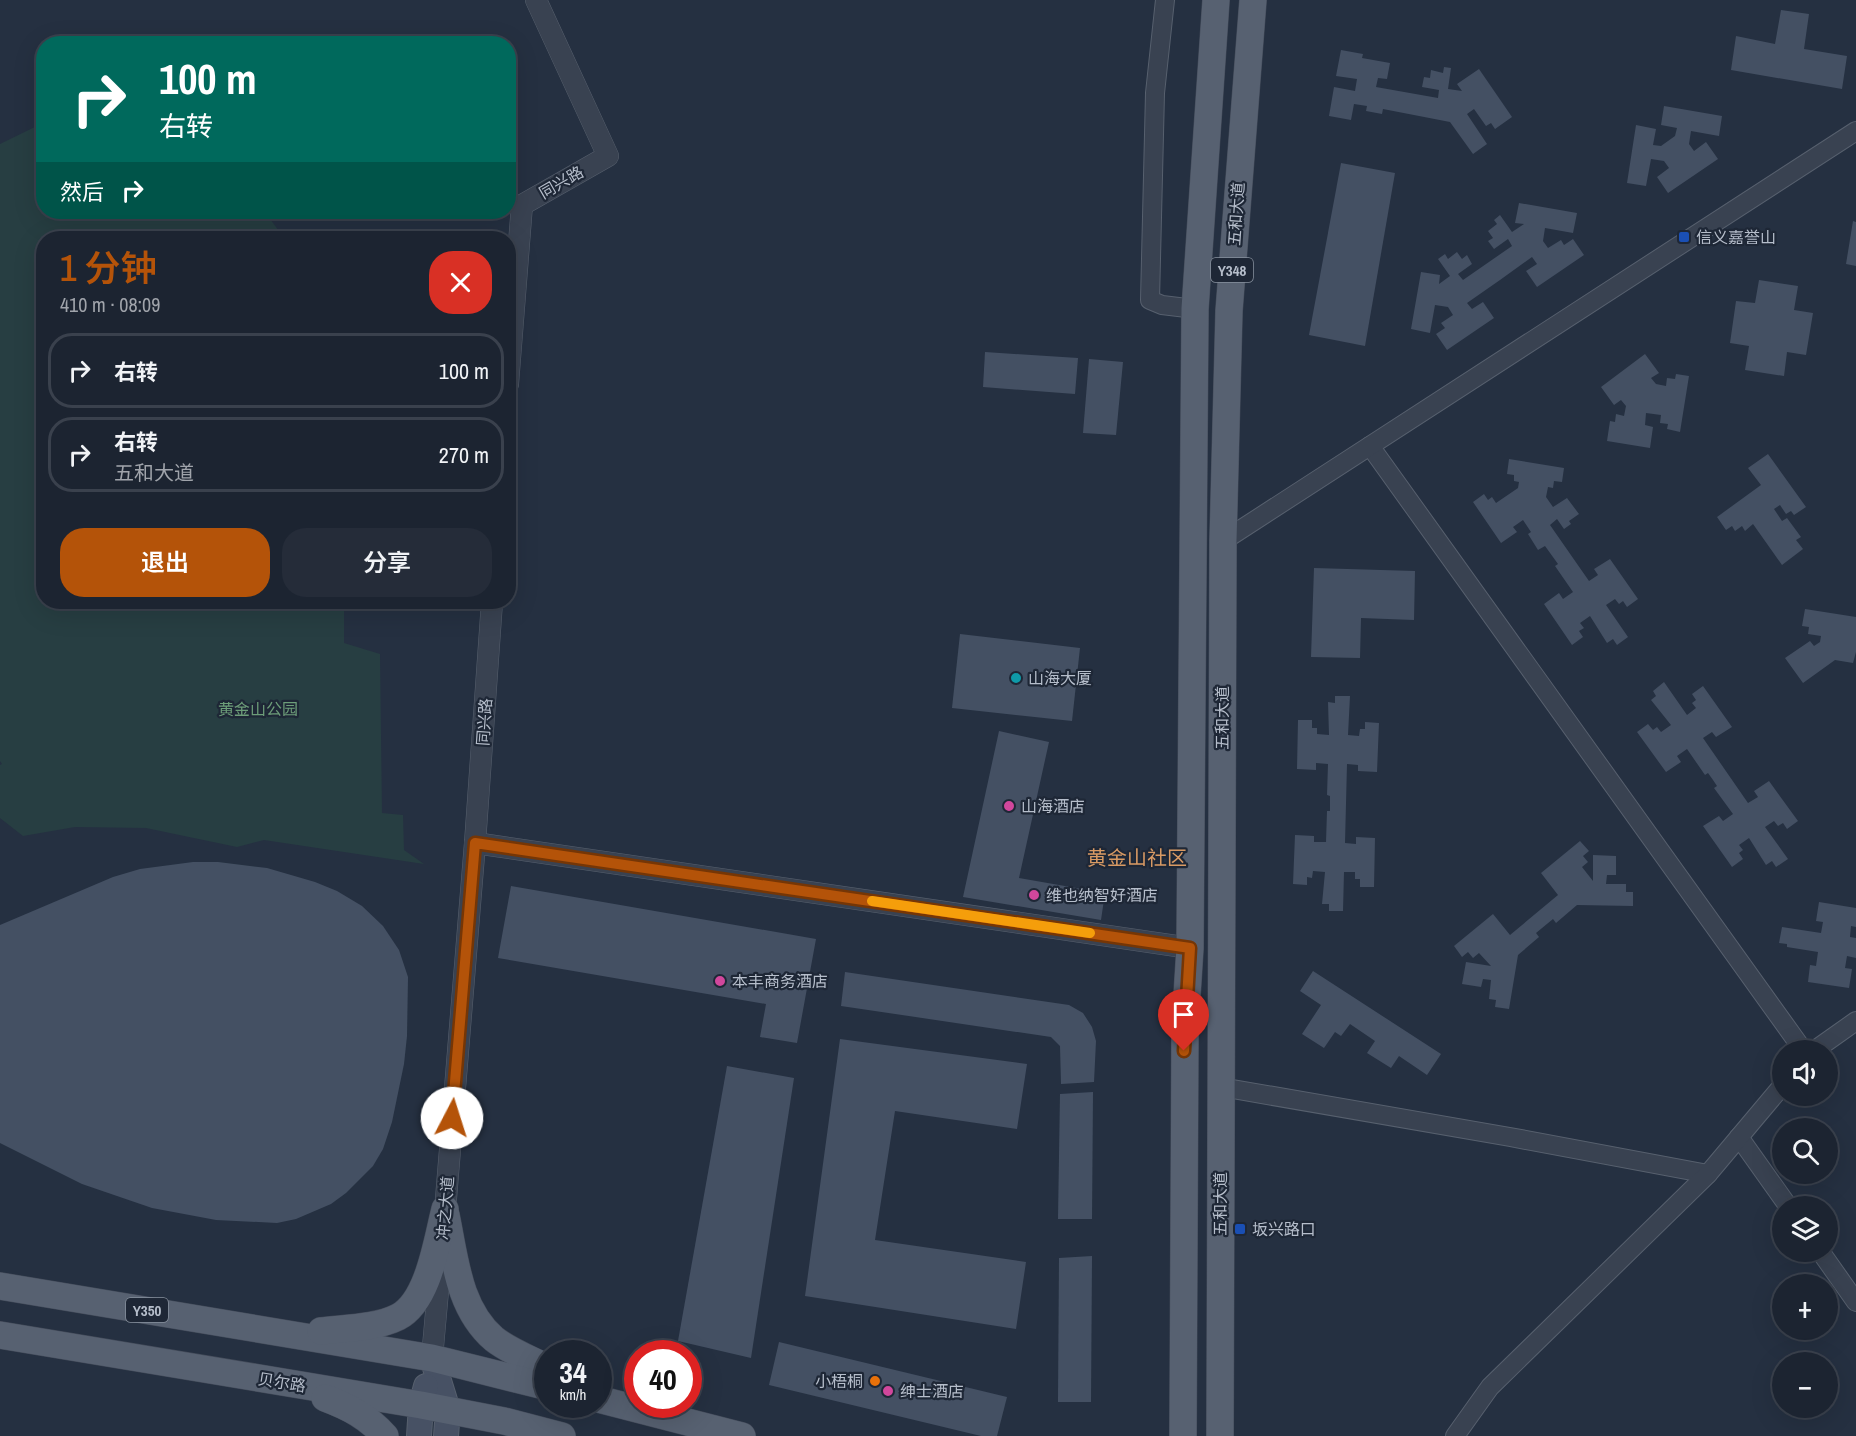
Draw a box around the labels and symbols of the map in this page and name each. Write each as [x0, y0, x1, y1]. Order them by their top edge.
street label: 同兴路 [535, 160, 587, 204]
street label: 五和大道 [1223, 181, 1249, 247]
place label: 信义嘉誉山 [1696, 226, 1776, 248]
marker: 信义嘉誉山 [1677, 230, 1691, 244]
road number: Y348 [1211, 258, 1253, 282]
place label: 山海大厦 [1028, 667, 1092, 689]
marker: 山海大厦 [1009, 671, 1023, 685]
street label: 五和大道 [1211, 686, 1233, 750]
street label: 同兴路 [471, 697, 497, 747]
park label: 黄金山公园 [218, 698, 298, 720]
place label: 山海酒店 [1021, 795, 1085, 817]
marker: 山海酒店 [1002, 799, 1016, 813]
district label: 黄金山社区 [1087, 844, 1187, 871]
place label: 维也纳智好酒店 [1046, 884, 1158, 906]
marker: 维也纳智好酒店 [1027, 888, 1041, 902]
place label: 本丰商务酒店 [732, 970, 828, 992]
marker: 本丰商务酒店 [713, 974, 727, 988]
pin [1158, 989, 1209, 1051]
position arrow [420, 1086, 484, 1150]
street label: 五和大道 [1209, 1172, 1231, 1236]
street label: 冲之大道 [431, 1175, 459, 1241]
place label: 坂兴路口 [1252, 1218, 1316, 1240]
marker: 坂兴路口 [1233, 1222, 1247, 1236]
road number: Y350 [126, 1298, 168, 1322]
speed limit sign: 40 [624, 1340, 702, 1418]
street label: 贝尔路 [257, 1367, 307, 1397]
place label: 小梧桐 [815, 1370, 863, 1392]
marker: 小梧桐 [868, 1374, 882, 1388]
place label: 绅士酒店 [900, 1380, 964, 1402]
marker: 绅士酒店 [881, 1384, 895, 1398]

